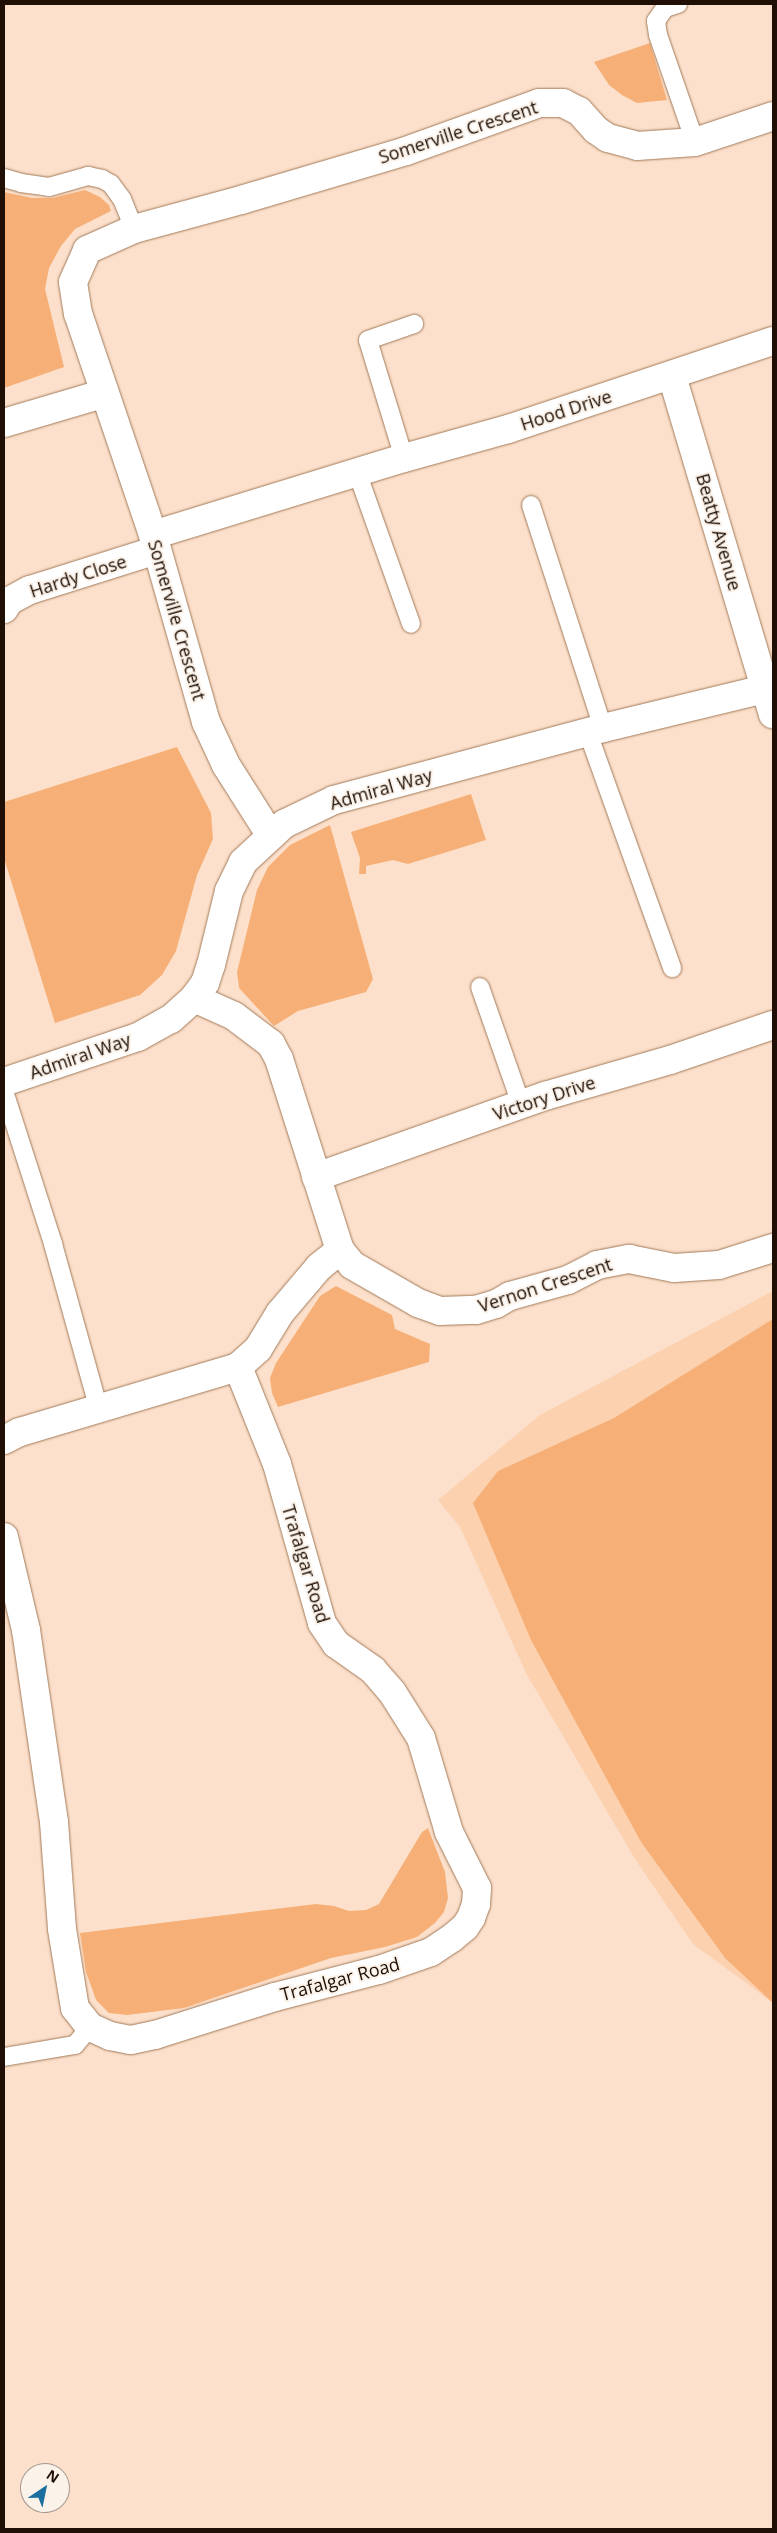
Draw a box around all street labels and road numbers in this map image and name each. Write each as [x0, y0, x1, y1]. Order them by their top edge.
street label: Somerville Crescent [376, 96, 540, 168]
street label: Hood Drive [518, 385, 614, 435]
street label: Beatty Avenue [692, 471, 746, 593]
street label: Somerville Crescent [144, 537, 210, 703]
street label: Hardy Close [27, 550, 129, 602]
street label: Admiral Way [327, 764, 435, 814]
street label: Admiral Way [26, 1029, 134, 1083]
street label: Victory Drive [490, 1071, 598, 1125]
street label: Vernon Crescent [475, 1253, 615, 1317]
street label: Trafalgar Road [278, 1502, 334, 1626]
street label: Trafalgar Road [278, 1953, 402, 2005]

